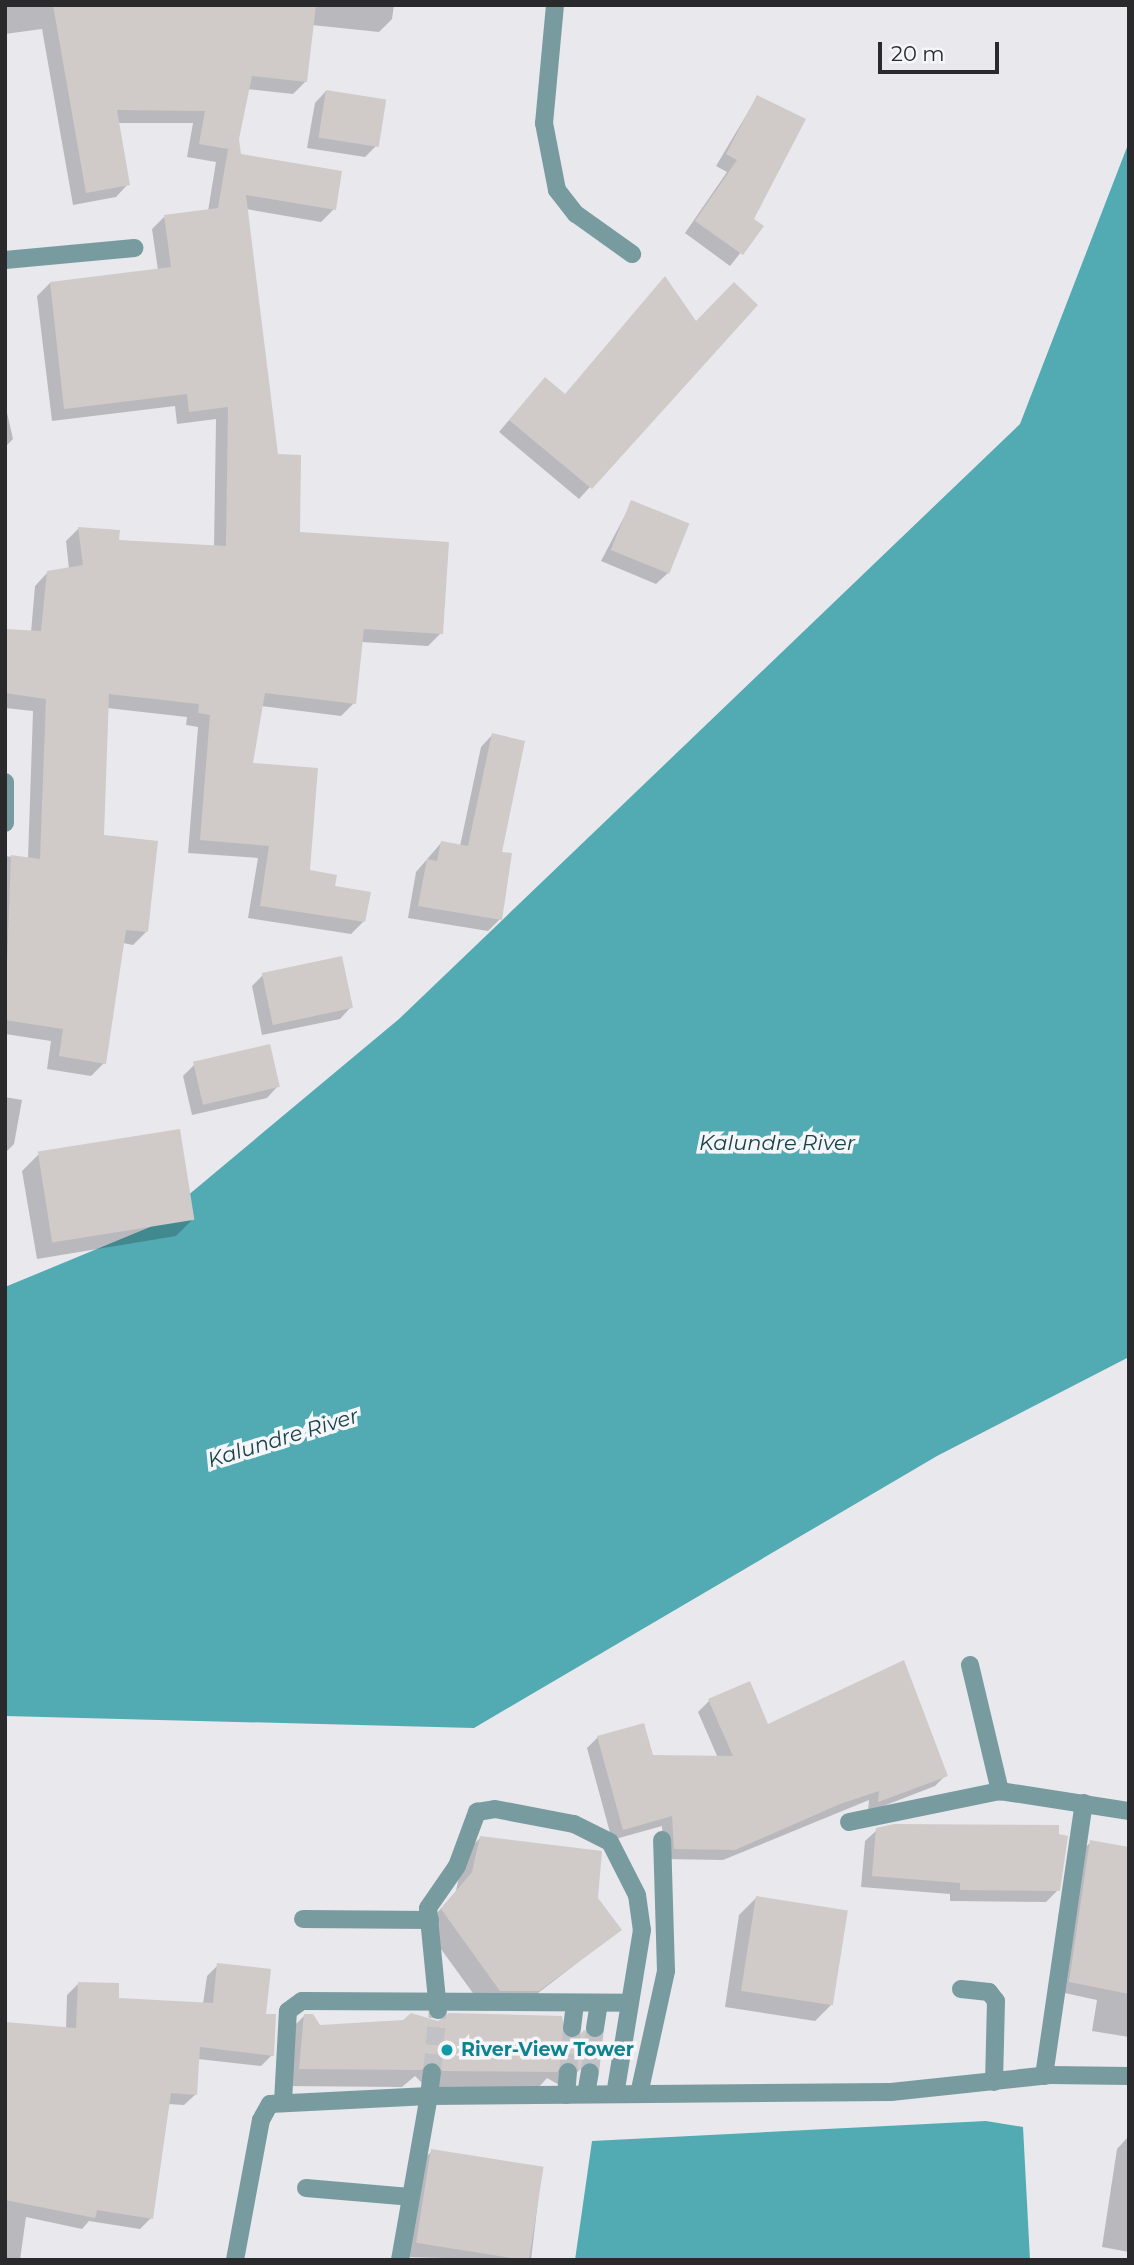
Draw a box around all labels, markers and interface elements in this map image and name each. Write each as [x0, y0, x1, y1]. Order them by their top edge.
scale bar [882, 28, 1003, 72]
text: 20 m [891, 41, 945, 66]
water label: Kalundre River [699, 1130, 855, 1156]
water label: Kalundre River [205, 1403, 361, 1473]
place label: River-View Tower [461, 2039, 634, 2061]
marker: River-View Tower [439, 2042, 455, 2058]

